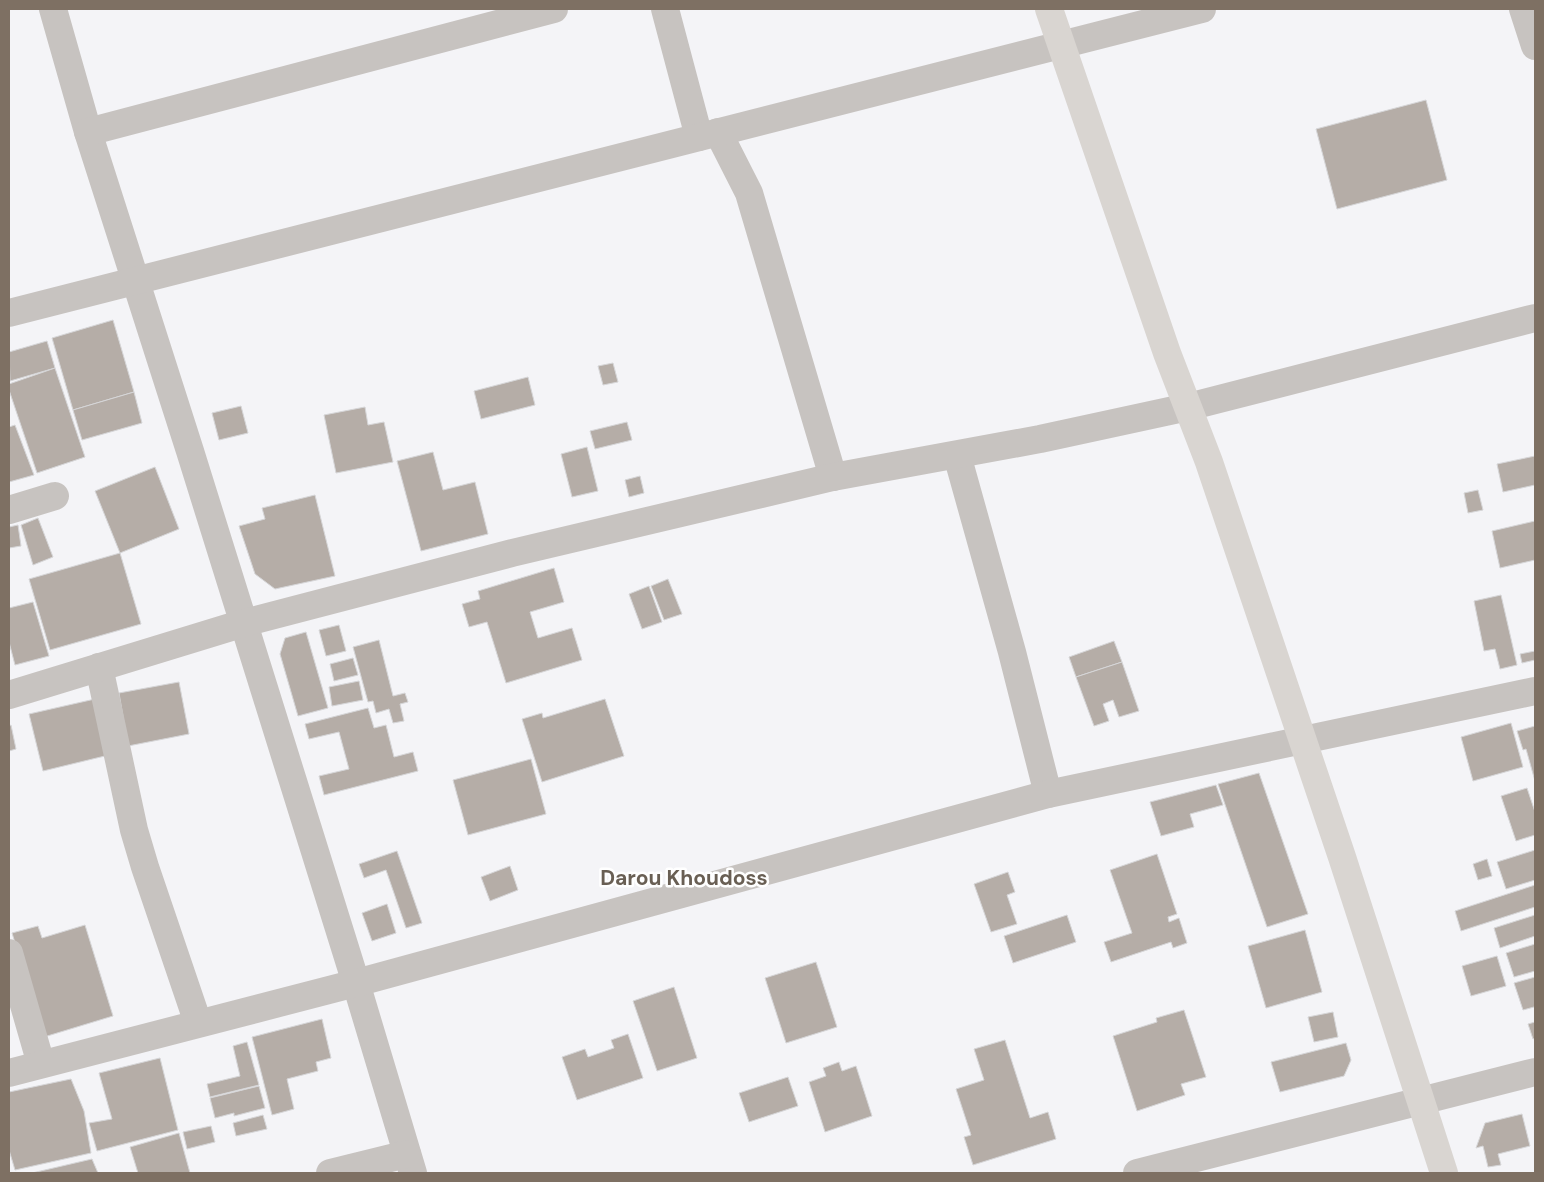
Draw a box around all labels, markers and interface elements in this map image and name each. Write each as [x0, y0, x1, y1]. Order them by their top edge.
district label: Darou Khoudoss [600, 864, 768, 892]

